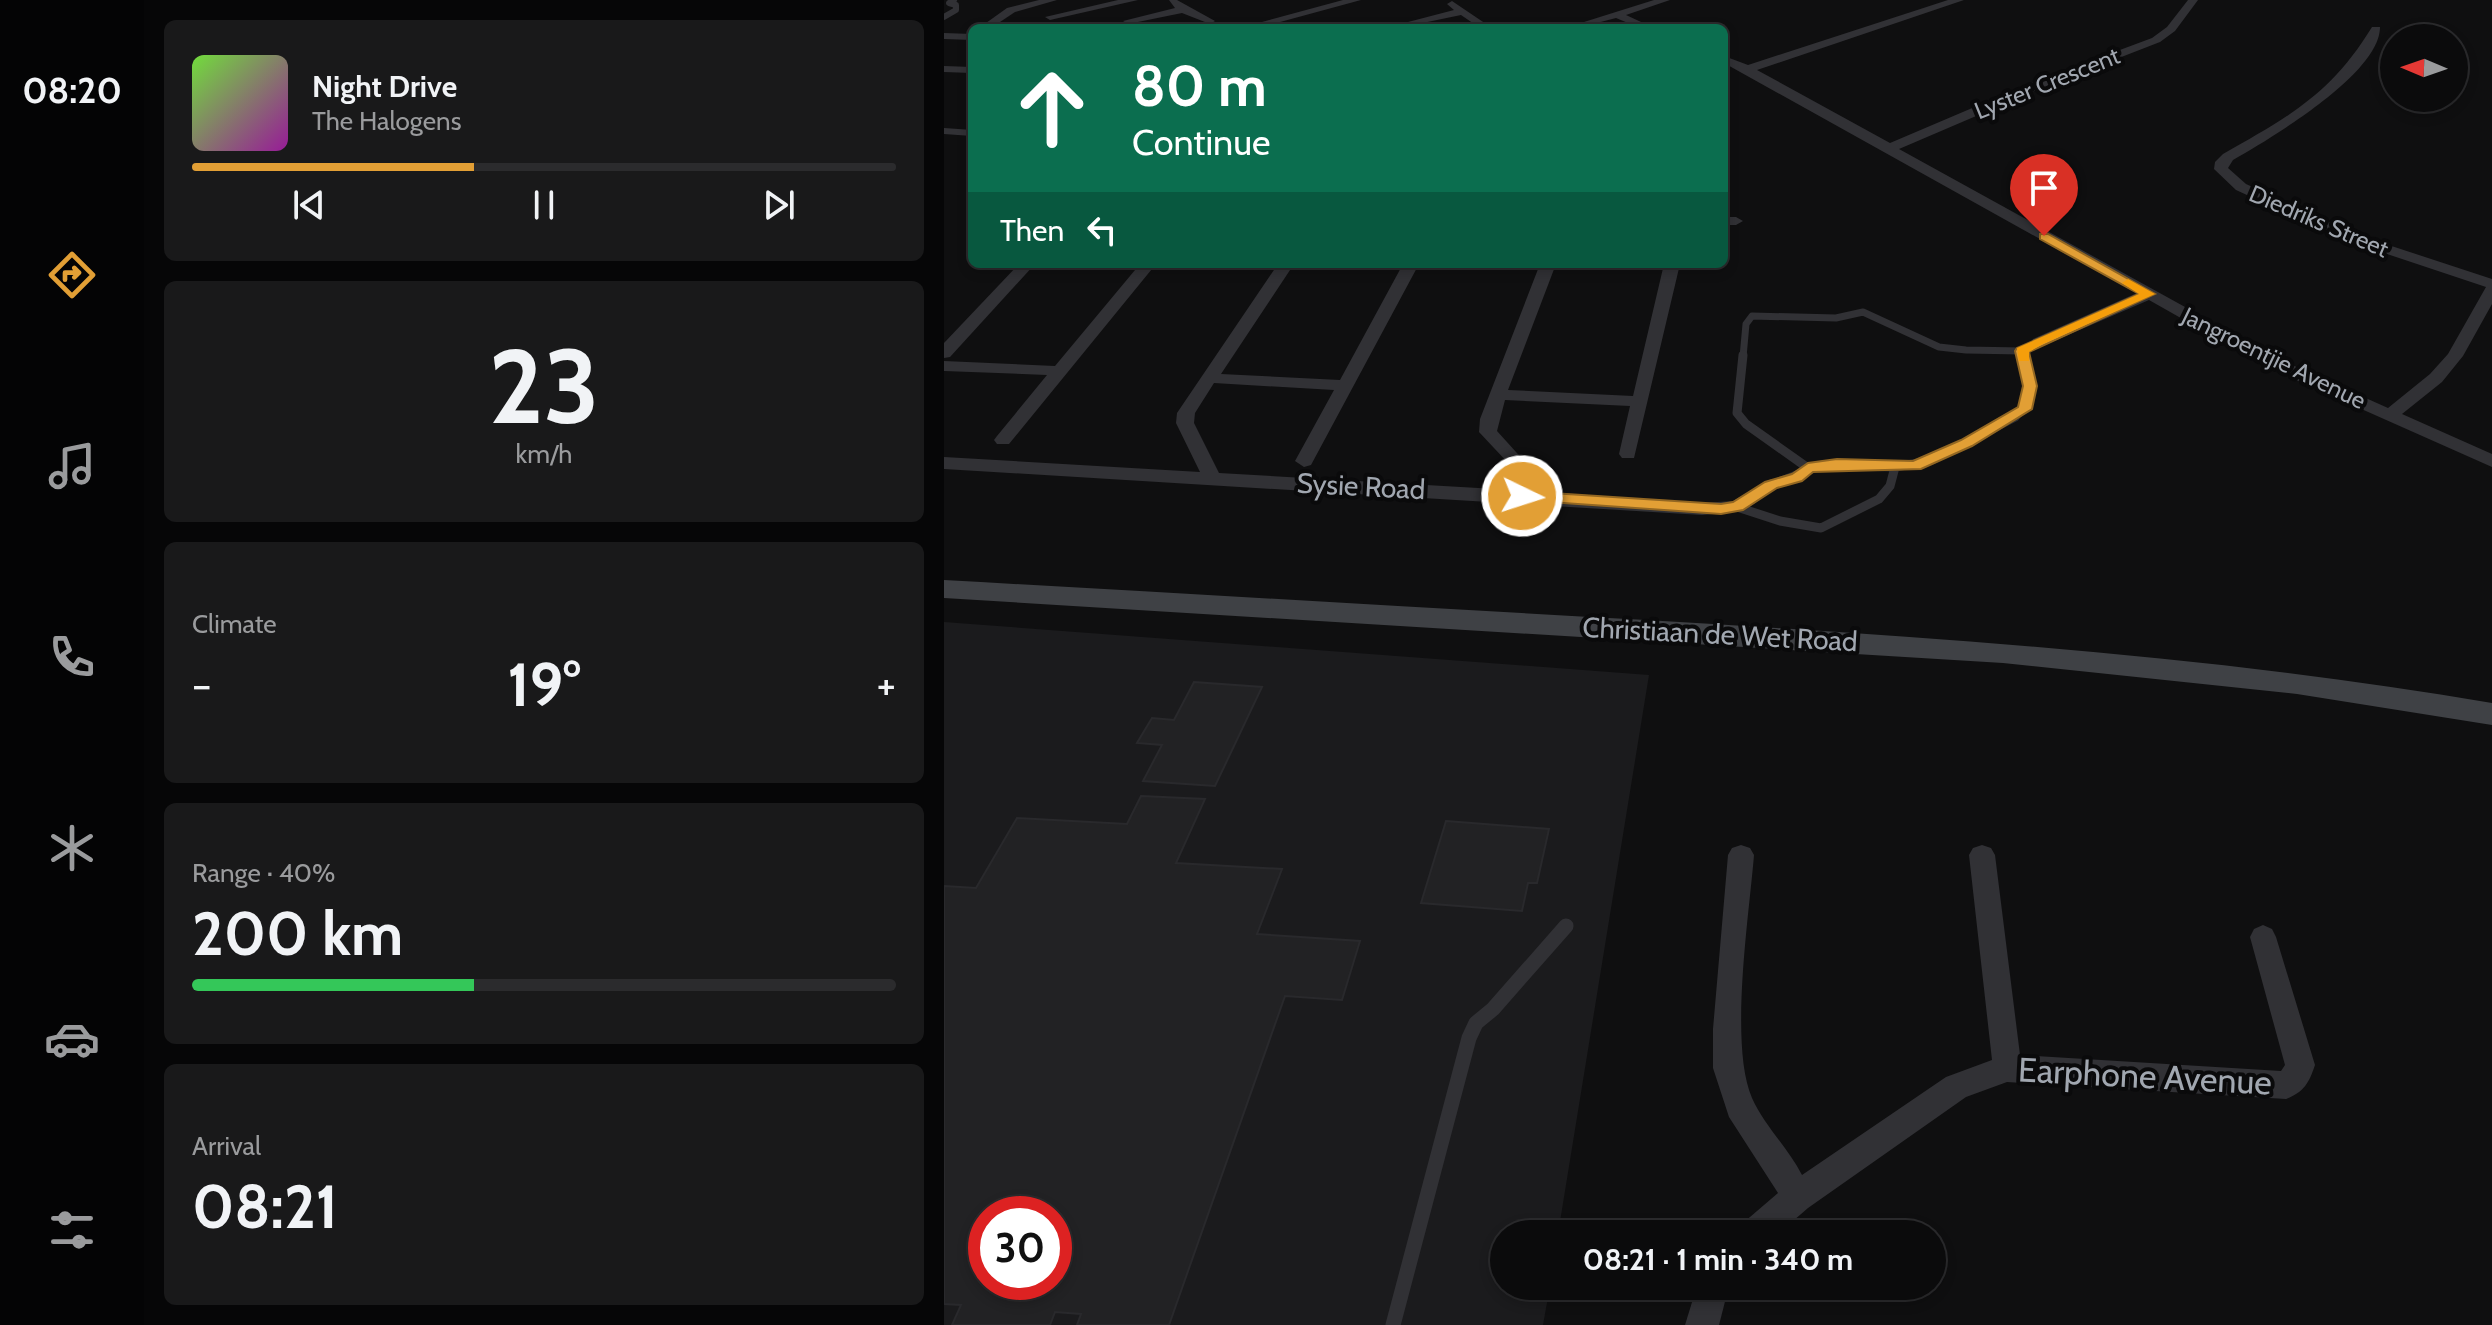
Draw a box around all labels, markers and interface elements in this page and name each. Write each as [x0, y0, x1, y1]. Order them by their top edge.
north arrow [2380, 24, 2468, 112]
map controls [2380, 24, 2468, 112]
street label: Lyster Crescent [1970, 41, 2124, 125]
text: 80 m [1132, 52, 1267, 120]
icon: ahead [1000, 56, 1104, 160]
text: 08:20 [22, 68, 122, 112]
text: Night Drive [312, 68, 457, 105]
text: The Halogens [312, 105, 461, 137]
text: Continue [1132, 120, 1271, 164]
pin [2010, 154, 2078, 236]
icon: arrive [2022, 166, 2066, 210]
street label: Diedriks Street [2245, 179, 2393, 263]
icon: previous [287, 183, 331, 227]
icon: pause [522, 183, 566, 227]
icon: next [757, 183, 801, 227]
icon: left [1080, 208, 1124, 252]
text: Then [1000, 212, 1064, 249]
icon: directions [44, 247, 100, 303]
street label: Jangroentjie Avenue [2177, 301, 2371, 415]
text: 23 [488, 323, 600, 449]
icon: music [44, 438, 100, 494]
text: km/h [516, 438, 572, 470]
position arrow [1480, 454, 1564, 538]
street label: Sysie Road [1296, 466, 1426, 506]
text: Climate [192, 608, 277, 640]
street label: Christiaan de Wet Road [1582, 610, 1858, 658]
icon: phone [44, 629, 100, 685]
text: 19° [507, 648, 581, 721]
text: − [192, 658, 211, 711]
text: + [877, 658, 896, 711]
icon: climate [44, 820, 100, 876]
text: Range · 40% [192, 857, 335, 889]
text: 200 km [192, 897, 403, 970]
icon: car [44, 1011, 100, 1067]
street label: Earphone Avenue [2017, 1048, 2273, 1104]
text: Arrival [192, 1130, 261, 1162]
text: 08:21 [192, 1170, 338, 1243]
speed limit sign: 30 [968, 1196, 1072, 1300]
icon: filters [44, 1202, 100, 1258]
text: 08:21 · 1 min · 340 m [1583, 1241, 1853, 1278]

